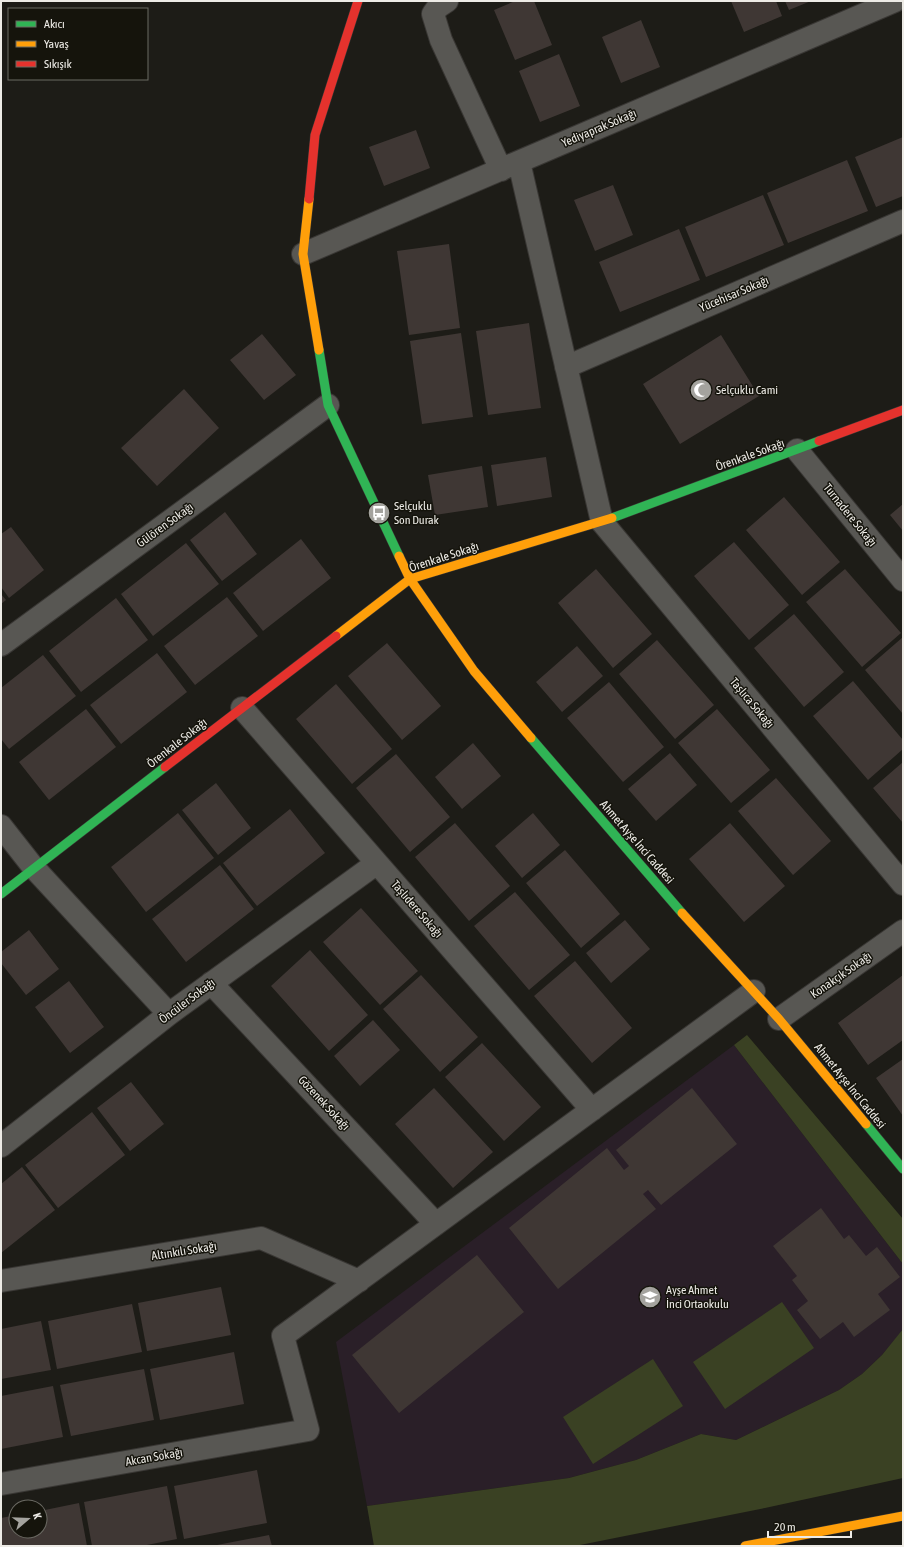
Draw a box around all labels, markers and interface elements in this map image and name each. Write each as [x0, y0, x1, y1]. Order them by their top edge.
legend [8, 8, 148, 80]
text: Akıcı [44, 17, 65, 31]
text: Yavaş [44, 37, 69, 51]
text: Sıkışık [44, 57, 72, 71]
street label: Yediyaprak Sokağı [560, 106, 638, 150]
street label: Yücehisar Sokağı [697, 273, 771, 315]
mosque icon: Selçuklu Cami [688, 377, 714, 403]
place label: Selçuklu Cami [716, 383, 778, 397]
street label: Örenkale Sokağı [714, 436, 786, 474]
street label: Turnadere Sokağı [820, 481, 880, 549]
place label: Selçuklu Son Durak [394, 499, 440, 527]
street label: Gülören Sokağı [134, 500, 196, 550]
bus stop icon: Selçuklu Son Durak [366, 500, 392, 526]
street label: Örenkale Sokağı [407, 539, 481, 575]
street label: Taşlıca Sokağı [727, 675, 777, 731]
street label: Örenkale Sokağı [144, 715, 210, 771]
street label: Ahmet Ayşe İnci Caddesi [597, 798, 677, 886]
street label: Taşlıdere Sokağı [388, 877, 446, 941]
street label: Konakçık Sokağı [808, 949, 874, 1001]
street label: Öncüler Sokağı [156, 975, 218, 1027]
street label: Ahmet Ayşe İnci Caddesi [811, 1041, 889, 1131]
street label: Gözenek Sokağı [295, 1073, 353, 1133]
street label: Altınkılı Sokağı [150, 1239, 218, 1263]
place label: Ayşe Ahmet İnci Ortaokulu [666, 1283, 729, 1311]
school or university icon: Ayşe Ahmet İnci Ortaokulu [637, 1284, 663, 1310]
street label: Akcan Sokağı [124, 1445, 184, 1469]
north arrow [8, 1499, 48, 1539]
text: K [31, 1511, 44, 1521]
scale bar [768, 1513, 851, 1539]
text: 20 m [774, 1520, 796, 1534]

